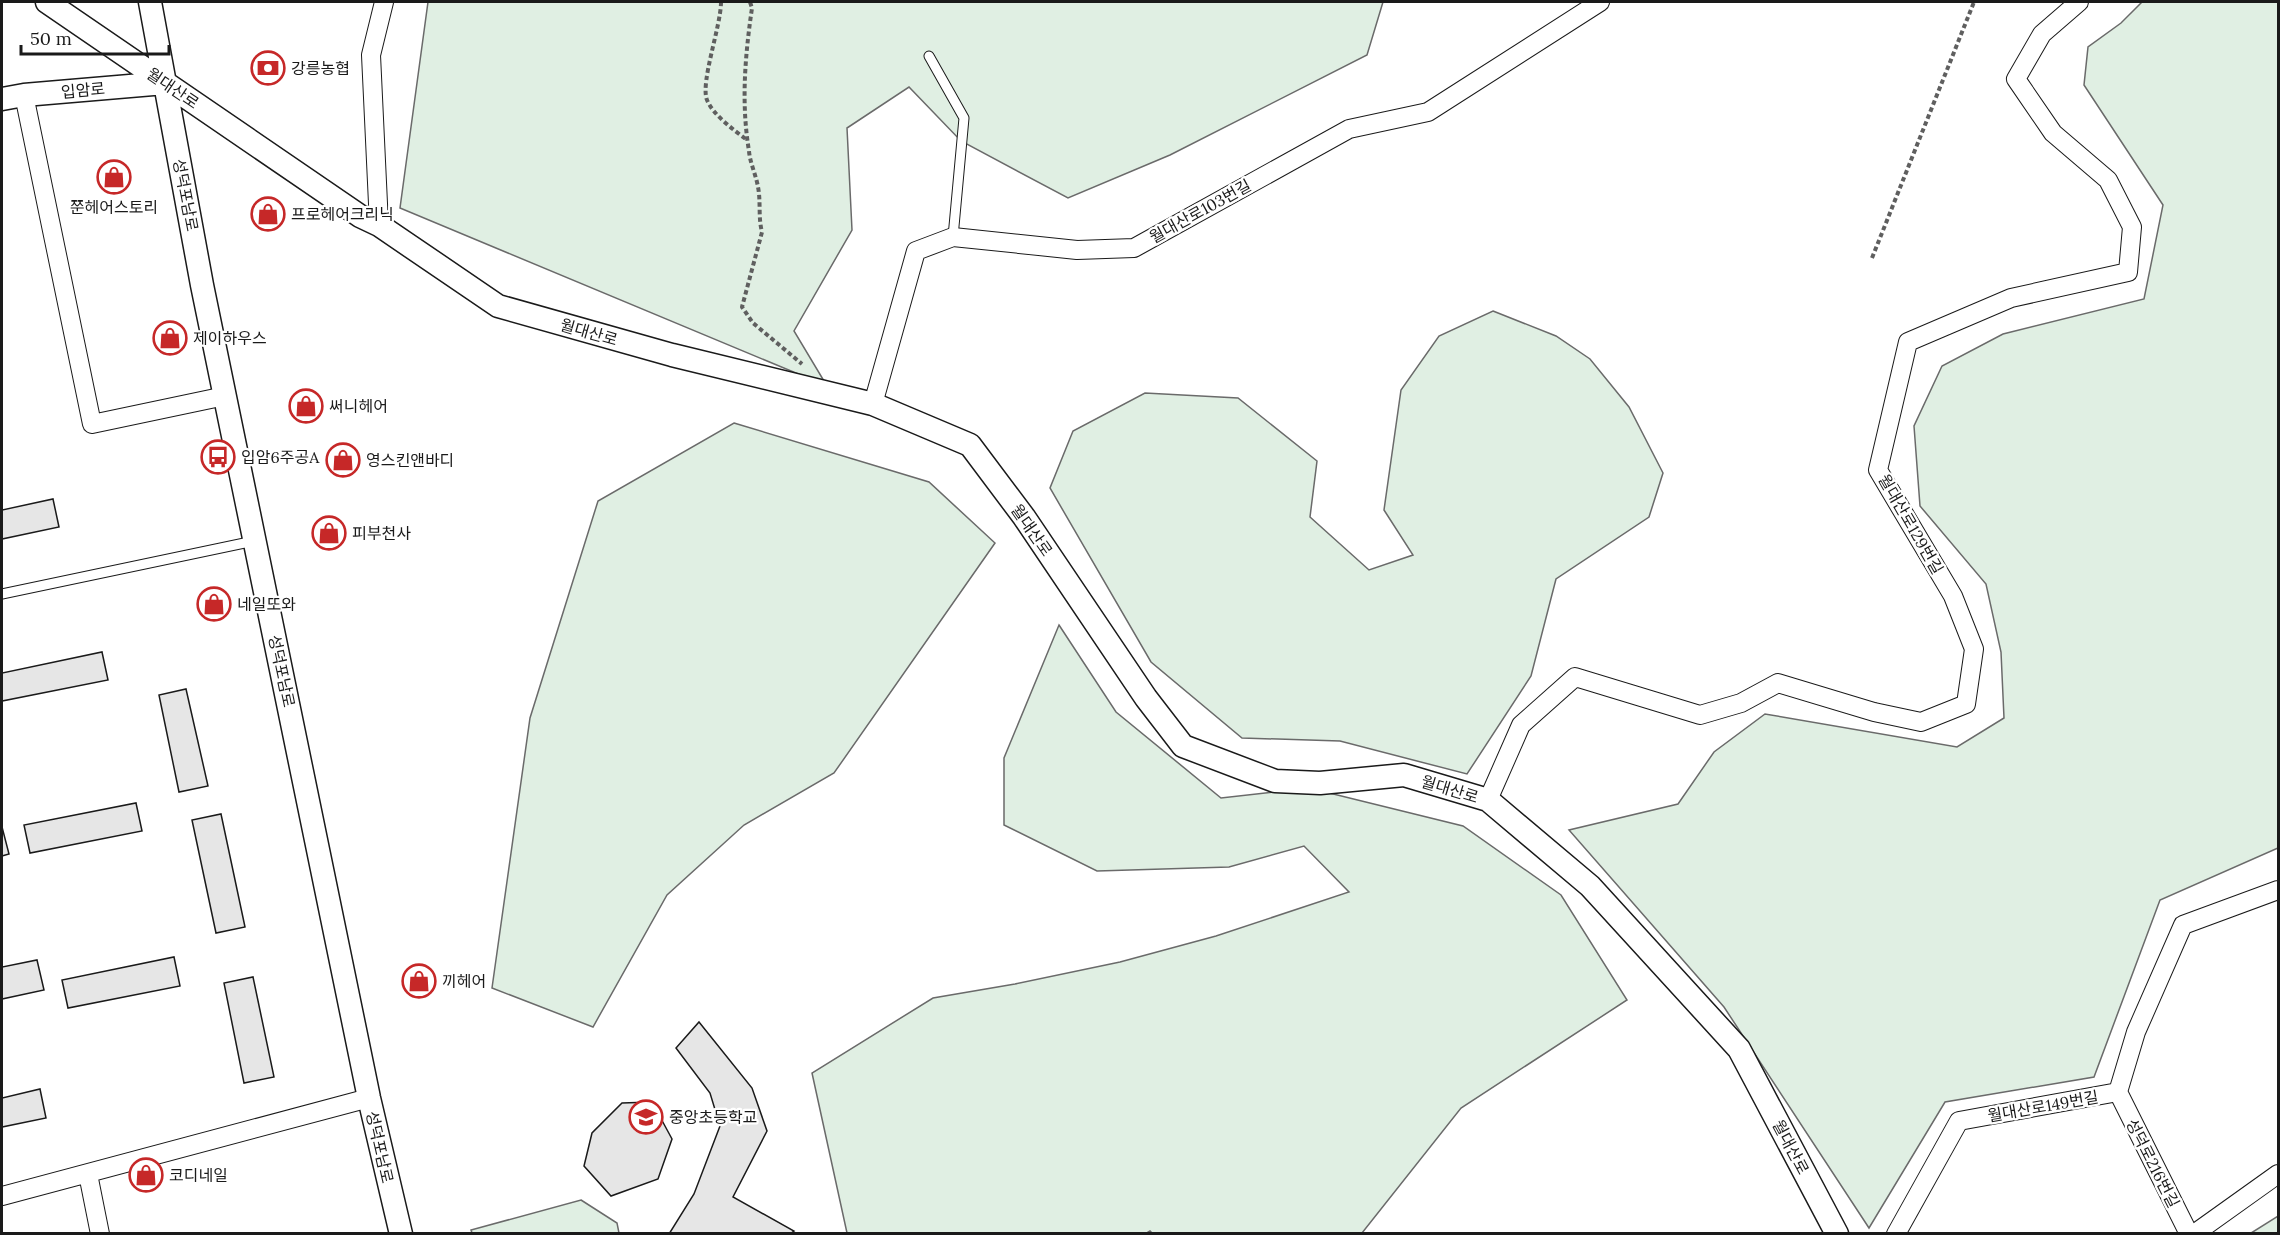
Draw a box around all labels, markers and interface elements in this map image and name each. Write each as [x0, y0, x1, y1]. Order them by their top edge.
scale bar [21, 18, 170, 56]
text: 50 m [30, 27, 72, 50]
bank icon: 강릉농협 [250, 50, 286, 86]
place label: 강릉농협 [291, 58, 350, 78]
street label: 월대산로 [143, 63, 203, 113]
street label: 입암로 [60, 78, 106, 102]
street label: 성덕포남로 [169, 157, 203, 233]
shop icon: 쭌헤어스토리 [96, 159, 132, 195]
street label: 월대산로103번길 [1146, 175, 1254, 247]
shop icon: 프로헤어크리닉 [250, 196, 286, 232]
place label: 쭌헤어스토리 [70, 197, 158, 217]
place label: 프로헤어크리닉 [291, 204, 394, 224]
street label: 월대산로 [558, 314, 620, 350]
shop icon: 제이하우스 [152, 320, 188, 356]
place label: 제이하우스 [193, 328, 267, 348]
shop icon: 써니헤어 [288, 388, 324, 424]
place label: 써니헤어 [329, 396, 388, 416]
bus stop icon: 입암6주공A [200, 439, 236, 475]
shop icon: 영스킨앤바디 [325, 442, 361, 478]
place label: 입암6주공A [241, 447, 320, 467]
place label: 영스킨앤바디 [366, 450, 454, 470]
street label: 월대산로129번길 [1874, 471, 1948, 577]
street label: 월대산로 [1007, 500, 1057, 560]
shop icon: 피부천사 [311, 515, 347, 551]
place label: 피부천사 [352, 523, 411, 543]
shop icon: 네일또와 [196, 586, 232, 622]
place label: 네일또와 [237, 594, 296, 614]
street label: 성덕포남로 [265, 633, 299, 709]
street label: 월대산로 [1419, 771, 1481, 807]
shop icon: 끼헤어 [401, 963, 437, 999]
place label: 끼헤어 [442, 971, 486, 991]
street label: 월대산로149번길 [1986, 1086, 2100, 1126]
school or university icon: 중앙초등학교 [628, 1099, 664, 1135]
place label: 중앙초등학교 [669, 1107, 757, 1127]
street label: 성덕포남로 [362, 1109, 398, 1185]
street label: 성덕로216번길 [2122, 1115, 2184, 1211]
street label: 월대산로 [1768, 1116, 1814, 1178]
shop icon: 코디네일 [128, 1157, 164, 1193]
place label: 코디네일 [169, 1165, 228, 1185]

